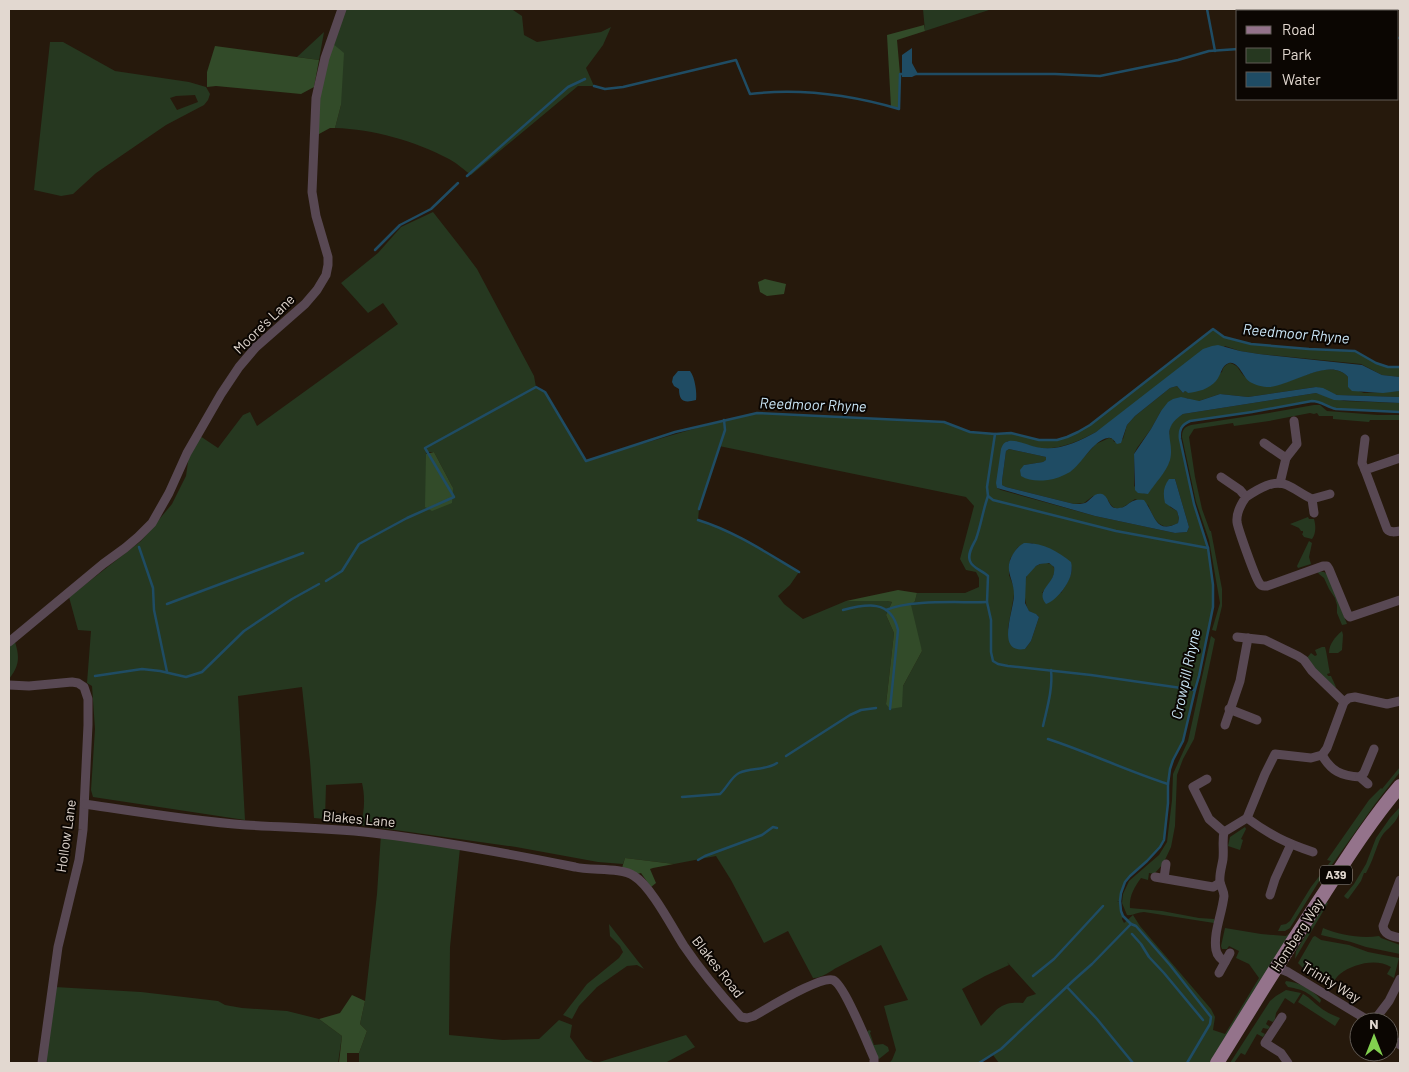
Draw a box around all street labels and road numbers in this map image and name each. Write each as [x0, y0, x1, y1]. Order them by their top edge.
street label: Moore's Lane [230, 290, 298, 357]
street label: Hollow Lane [52, 798, 79, 874]
street label: Blakes Lane [322, 807, 396, 830]
road number: A39 [1320, 866, 1352, 884]
street label: Homberg Way [1267, 895, 1327, 974]
street label: Blakes Road [689, 932, 748, 1001]
street label: Trinity Way [1298, 957, 1365, 1006]

